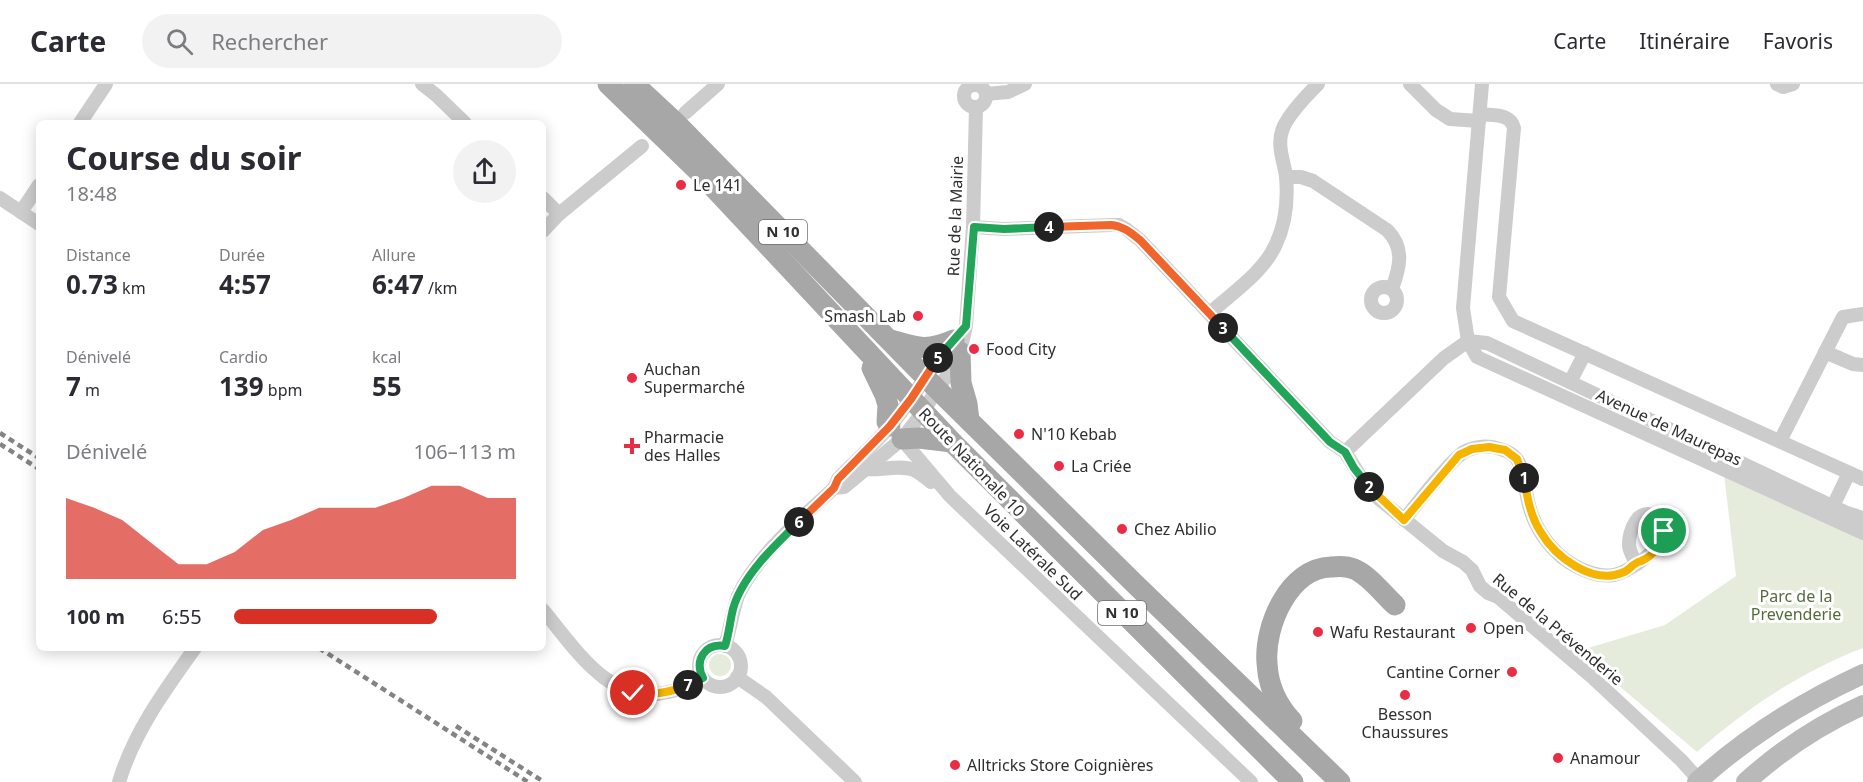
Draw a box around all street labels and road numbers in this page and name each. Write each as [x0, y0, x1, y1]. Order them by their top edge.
street label: Rue de la Mairie [942, 155, 968, 277]
road number: N 10 [759, 220, 807, 244]
street label: Avenue de Maurepas [1593, 384, 1745, 470]
street label: Route Nationale 10 [914, 403, 1030, 521]
street label: Voie Latérale Sud [979, 499, 1087, 605]
street label: Rue de la Prévenderie [1488, 568, 1628, 690]
road number: N 10 [1098, 601, 1146, 625]

